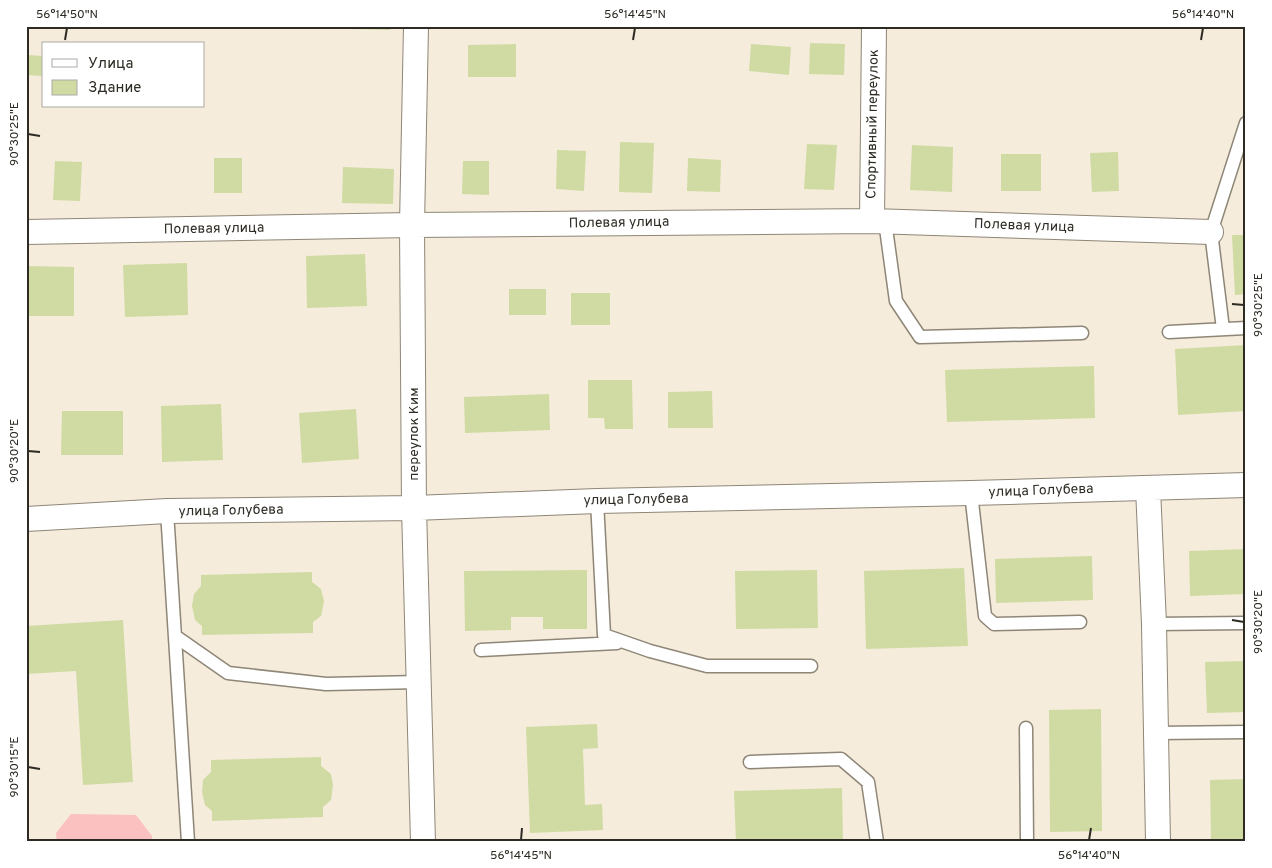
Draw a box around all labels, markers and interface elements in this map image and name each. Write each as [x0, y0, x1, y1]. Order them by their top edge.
text: 56°14'50"N [36, 7, 98, 23]
text: 56°14'45"N [604, 7, 666, 23]
text: 56°14'40"N [1172, 7, 1234, 23]
legend [42, 42, 205, 108]
street label: Спортивный переулок [863, 49, 883, 199]
text: Улица [88, 55, 133, 74]
text: Здание [88, 79, 141, 98]
text: 90°30'25"E [7, 102, 23, 166]
street label: Полевая улица [569, 214, 669, 232]
street label: Полевая улица [973, 216, 1075, 236]
street label: Полевая улица [164, 220, 264, 238]
text: 90°30'25"E [1251, 273, 1267, 337]
street label: переулок Ким [406, 387, 423, 481]
text: 90°30'20"E [7, 419, 23, 483]
street label: улица Голубева [988, 481, 1094, 501]
street label: улица Голубева [583, 491, 689, 509]
street label: улица Голубева [178, 502, 284, 520]
text: 90°30'20"E [1251, 590, 1267, 654]
text: 90°30'15"E [7, 736, 23, 798]
text: 56°14'45"N [490, 848, 552, 864]
text: 56°14'40"N [1058, 848, 1120, 864]

